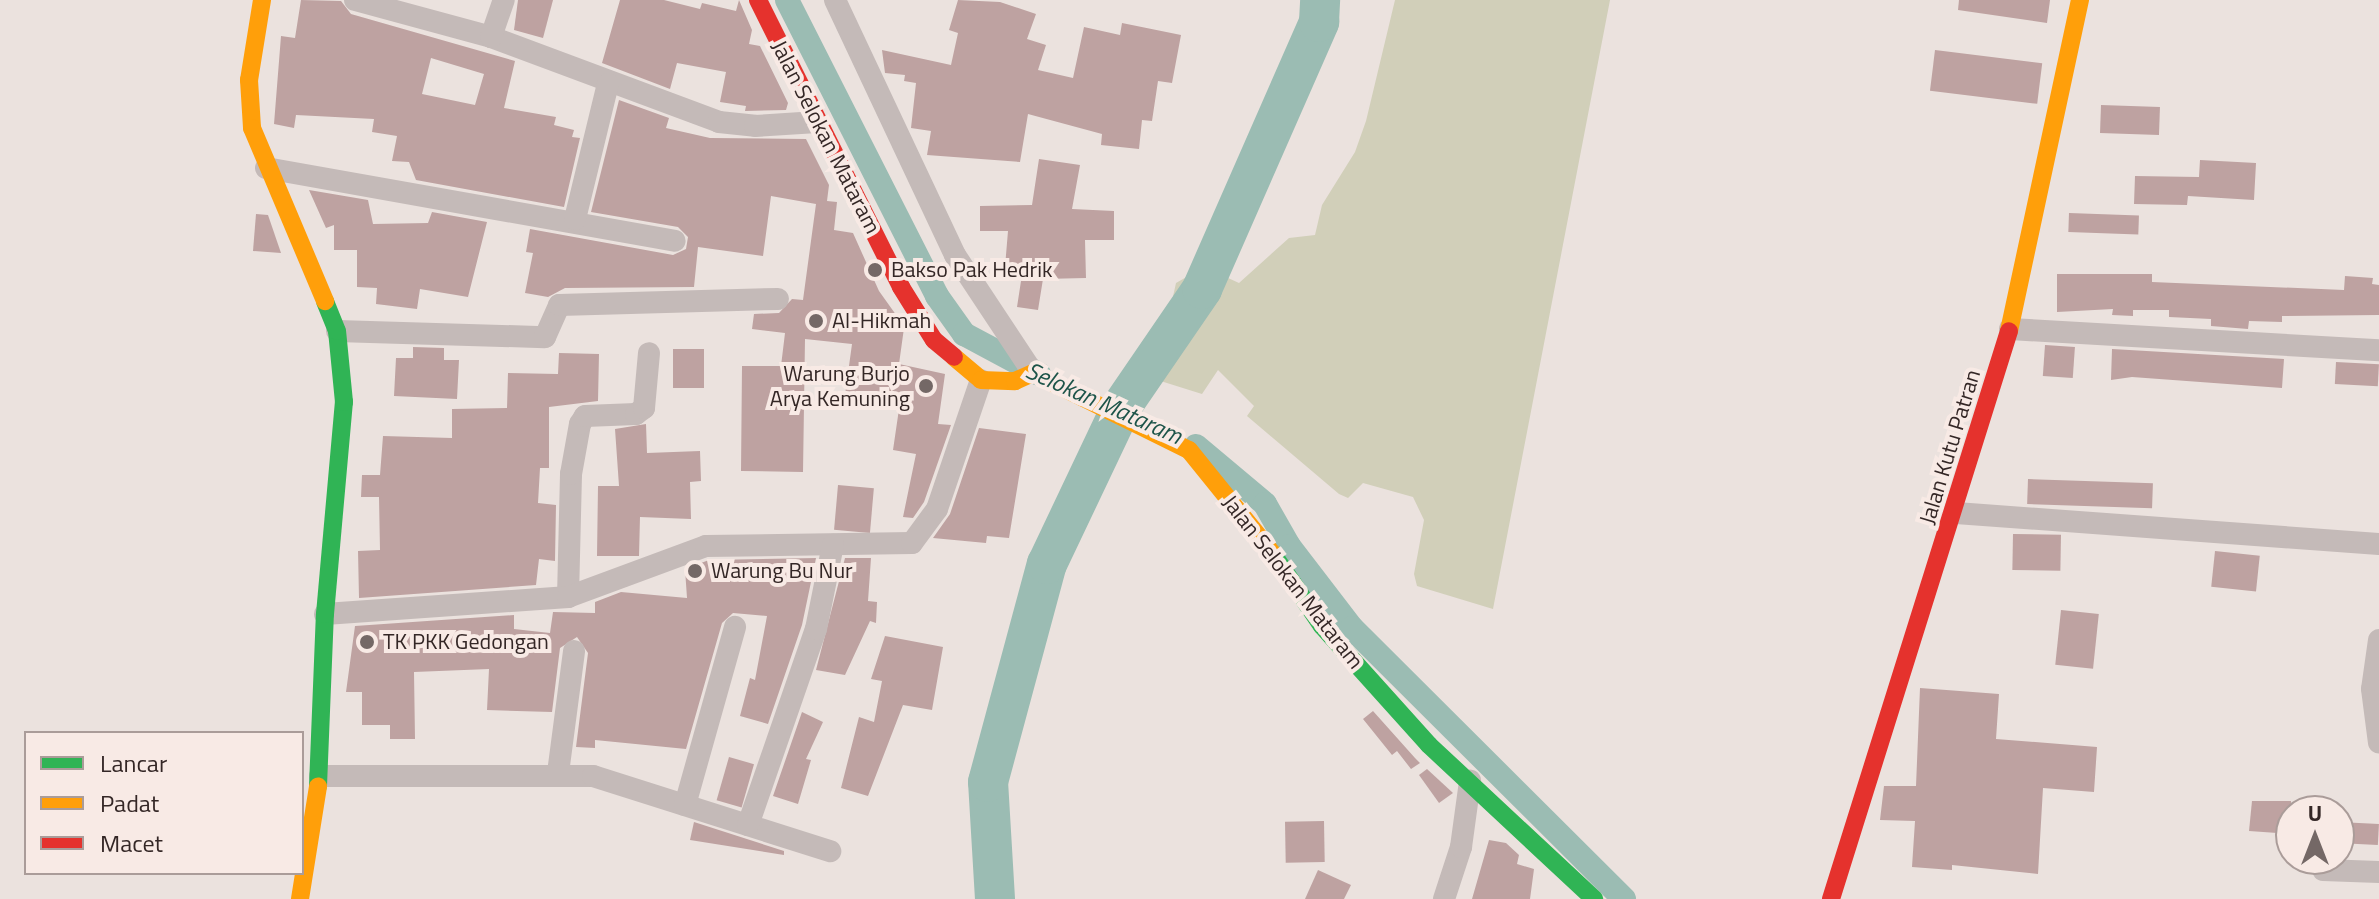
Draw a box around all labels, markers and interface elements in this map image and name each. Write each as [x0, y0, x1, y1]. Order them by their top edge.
street label: Jalan Selokan Mataram [766, 36, 886, 238]
place label: Bakso Pak Hedrik [891, 257, 1053, 283]
marker: Bakso Pak Hedrik [866, 261, 884, 279]
place label: Al-Hikmah [832, 308, 931, 334]
marker: Al-Hikmah [807, 312, 825, 330]
water label: Selokan Mataram [1022, 356, 1186, 450]
place label: Warung Burjo Arya Kemuning [770, 360, 910, 412]
street label: Jalan Kutu Patran [1914, 366, 1986, 528]
marker: Warung Burjo Arya Kemuning [917, 377, 935, 395]
street label: Jalan Selokan Mataram [1217, 490, 1369, 674]
place label: Warung Bu Nur [711, 558, 853, 584]
marker: Warung Bu Nur [686, 562, 704, 580]
place label: TK PKK Gedongan [383, 629, 549, 655]
marker: TK PKK Gedongan [358, 633, 376, 651]
legend [24, 731, 304, 875]
text: Lancar [100, 745, 167, 781]
text: Padat [100, 785, 159, 821]
north arrow [2275, 795, 2355, 875]
text: U [2308, 796, 2322, 830]
text: Macet [100, 825, 163, 861]

